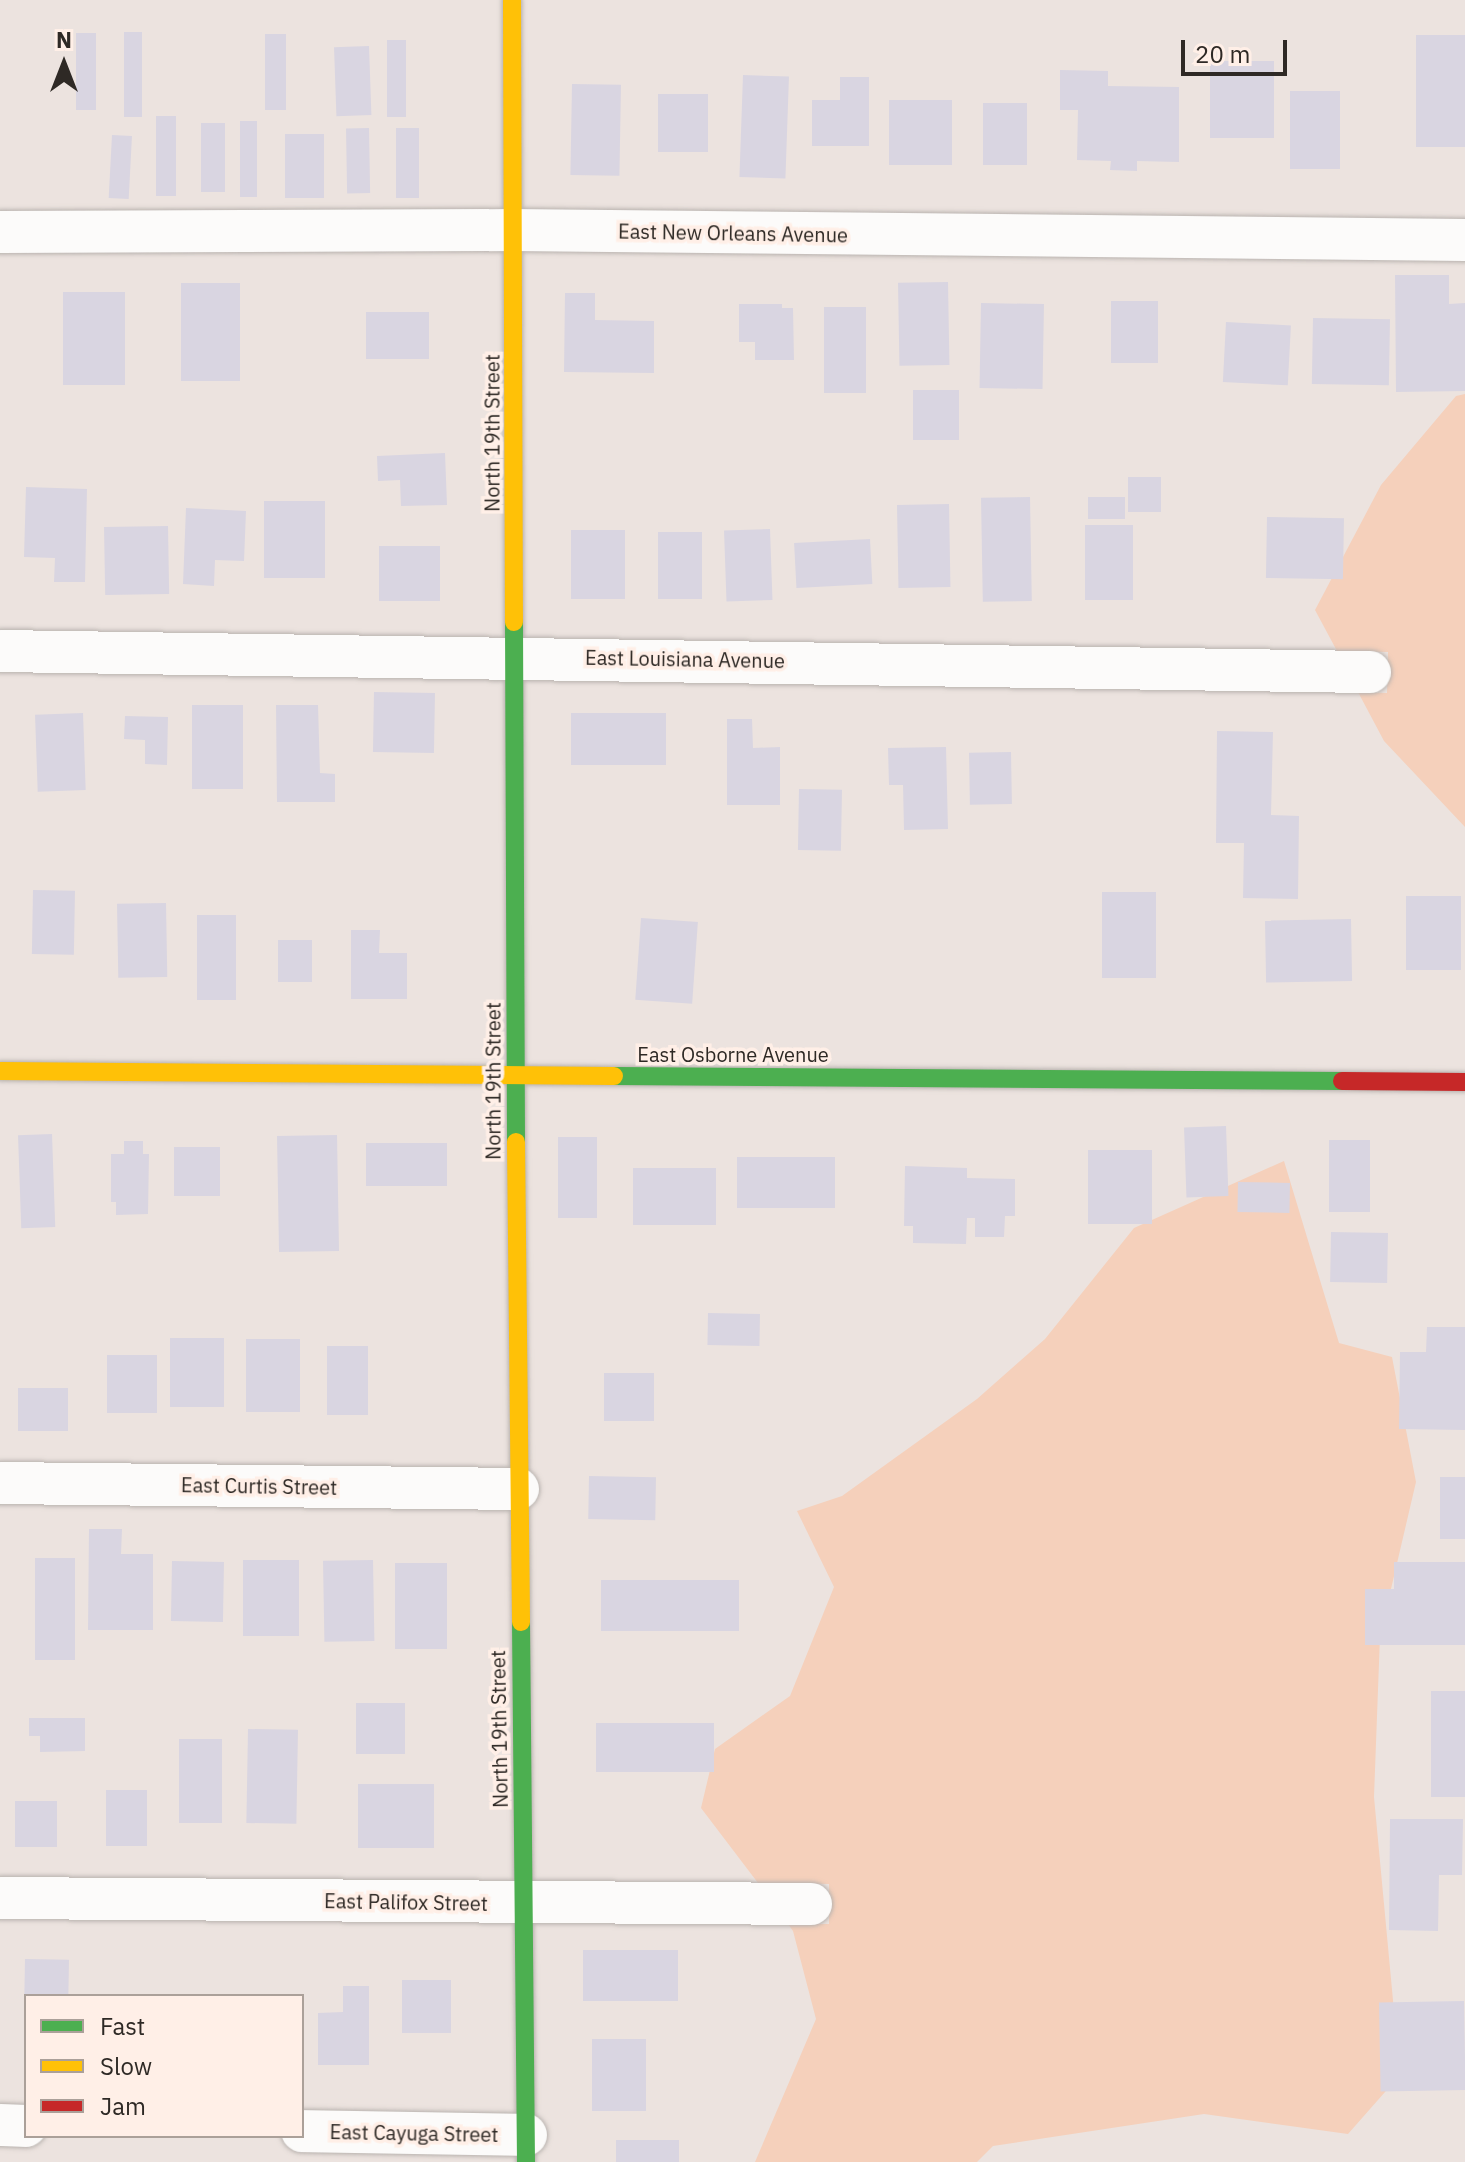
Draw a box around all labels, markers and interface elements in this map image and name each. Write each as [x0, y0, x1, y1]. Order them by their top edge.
north arrow [24, 24, 104, 104]
scale bar [1185, 24, 1291, 74]
text: N [56, 25, 72, 54]
text: 20 m [1195, 38, 1250, 70]
street label: East New Orleans Avenue [618, 219, 848, 247]
street label: North 19th Street [480, 354, 504, 512]
street label: East Louisiana Avenue [585, 645, 785, 673]
street label: North 19th Street [481, 1002, 505, 1160]
street label: East Osborne Avenue [637, 1042, 829, 1066]
street label: East Curtis Street [181, 1473, 337, 1499]
street label: North 19th Street [486, 1650, 512, 1808]
street label: East Palifox Street [324, 1889, 488, 1915]
legend [24, 1994, 304, 2138]
text: Fast [100, 2010, 145, 2042]
text: Slow [100, 2050, 152, 2082]
text: Jam [100, 2090, 146, 2122]
street label: East Cayuga Street [329, 2120, 499, 2146]

